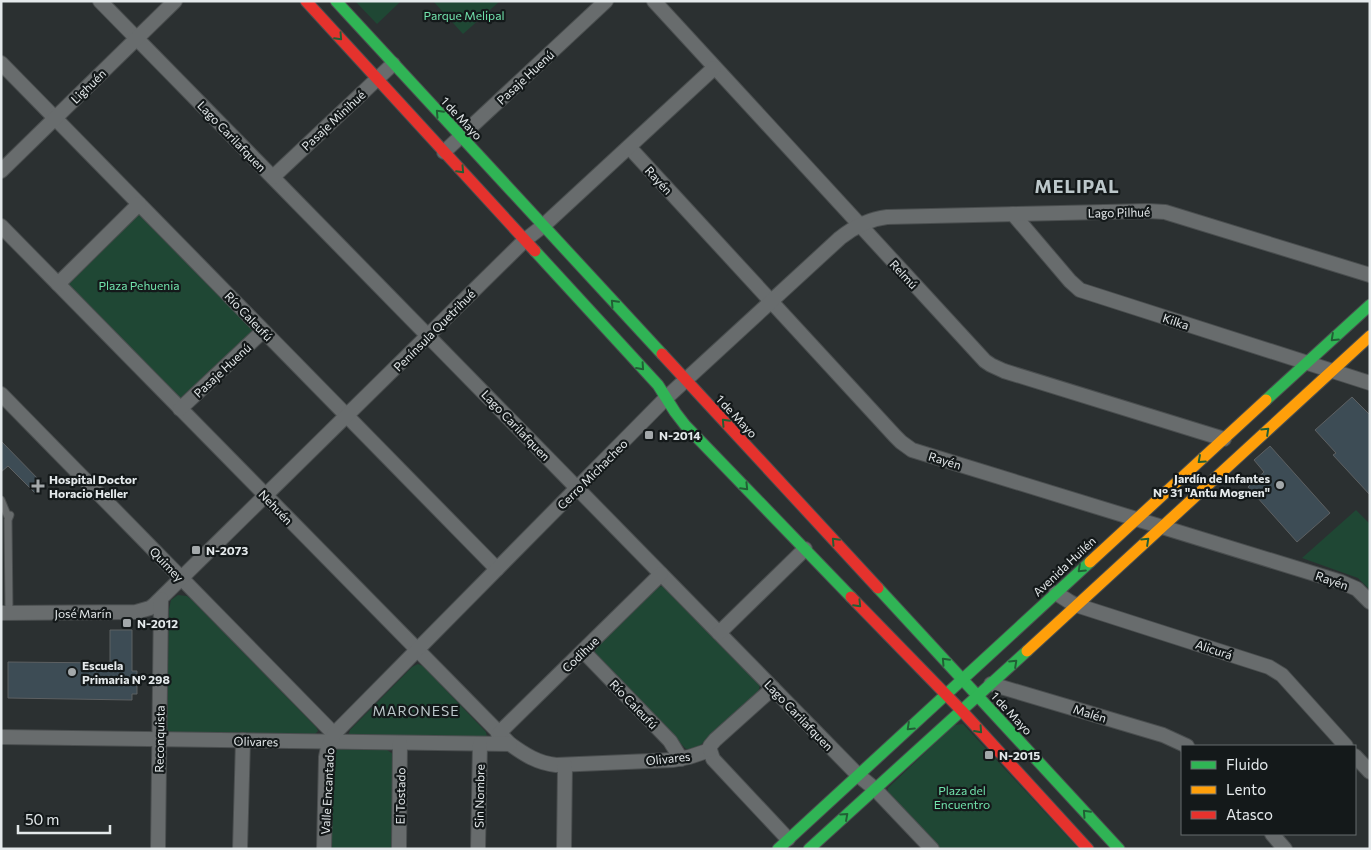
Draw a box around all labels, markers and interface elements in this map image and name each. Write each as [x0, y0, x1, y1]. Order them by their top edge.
park label: Parque Melipal [423, 8, 505, 22]
one-way arrow [333, 32, 342, 41]
street label: Pasaje Huenú [494, 47, 556, 107]
street label: Lighuén [68, 66, 108, 106]
street label: Pasaje Minihué [298, 87, 368, 153]
street label: 1 de Mayo [439, 94, 485, 142]
street label: Lago Carilafquen [195, 98, 269, 174]
one-way arrow [436, 110, 445, 119]
street label: Rayén [643, 163, 675, 197]
one-way arrow [455, 164, 464, 173]
district label: MELIPAL [1034, 175, 1120, 197]
street label: Lago Pilhué [1088, 204, 1150, 220]
street label: Relmú [887, 257, 921, 291]
park label: Plaza Pehuenia [98, 278, 180, 292]
street label: Península Quetrihué [390, 286, 478, 374]
street label: Río Caleufú [222, 289, 276, 343]
one-way arrow [611, 299, 620, 308]
street label: Kilka [1161, 310, 1191, 332]
one-way arrow [1330, 332, 1339, 341]
street label: Pasaje Huenú [191, 340, 253, 400]
one-way arrow [635, 362, 644, 371]
street label: Lago Carilafquen [479, 387, 553, 463]
street label: 1 de Mayo [714, 392, 760, 440]
one-way arrow [721, 419, 730, 428]
place label: N-2014 [659, 428, 701, 442]
one-way arrow [1260, 428, 1269, 437]
marker: N-2014 [643, 429, 655, 441]
street label: Cerro Michacheo [554, 436, 630, 512]
street label: Rayén [927, 448, 963, 472]
one-way arrow [1198, 454, 1207, 463]
place label: Jardín de Infantes N° 31 "Antu Mognen" [1153, 471, 1270, 499]
place label: Hospital Doctor Horacio Heller [49, 472, 137, 500]
marker: Hospital Doctor Horacio Heller [31, 479, 45, 493]
marker: Jardín de Infantes N° 31 "Antu Mognen" [1274, 479, 1286, 491]
one-way arrow [739, 481, 748, 490]
street label: Nehuén [256, 487, 296, 527]
street label: Avenida Huilén [1030, 533, 1098, 599]
one-way arrow [832, 538, 841, 547]
one-way arrow [1141, 538, 1150, 547]
place label: N-2073 [206, 543, 248, 557]
street label: Quimey [147, 544, 187, 584]
marker: N-2073 [190, 544, 202, 556]
one-way arrow [1078, 563, 1087, 572]
street label: Rayén [1314, 568, 1350, 592]
one-way arrow [852, 598, 861, 607]
street label: José Marín [54, 606, 112, 621]
place label: N-2012 [137, 616, 178, 630]
marker: N-2012 [121, 617, 133, 629]
street label: Codihue [559, 633, 601, 675]
street label: Alicurá [1194, 636, 1234, 662]
one-way arrow [942, 657, 951, 666]
place label: Escuela Primaria Nº 298 [82, 658, 170, 686]
one-way arrow [1008, 660, 1017, 669]
marker: Escuela Primaria Nº 298 [66, 666, 78, 678]
street label: Río Caleufú [607, 677, 661, 731]
street label: Lago Carilafquen [762, 677, 836, 753]
street label: 1 de Mayo [989, 689, 1035, 737]
street label: Malén [1072, 701, 1108, 725]
district label: MARONESE [372, 702, 460, 719]
street label: Reconquista [151, 705, 167, 773]
one-way arrow [906, 721, 915, 730]
one-way arrow [973, 724, 982, 733]
street label: Olivares [234, 734, 278, 748]
legend [1181, 745, 1356, 835]
street label: Valle Encantado [318, 747, 336, 835]
place label: N-2015 [999, 748, 1040, 762]
street label: Olivares [645, 749, 691, 767]
marker: N-2015 [983, 749, 995, 761]
text: Fluido [1226, 755, 1268, 773]
street label: Sin Nombre [471, 764, 487, 828]
street label: El Tostado [393, 767, 407, 825]
text: Lento [1226, 780, 1266, 798]
park label: Plaza del Encuentro [934, 783, 990, 811]
scale bar [18, 802, 110, 834]
text: Atasco [1226, 805, 1273, 823]
text: 50 m [25, 810, 59, 828]
one-way arrow [1083, 810, 1092, 819]
one-way arrow [840, 813, 849, 822]

